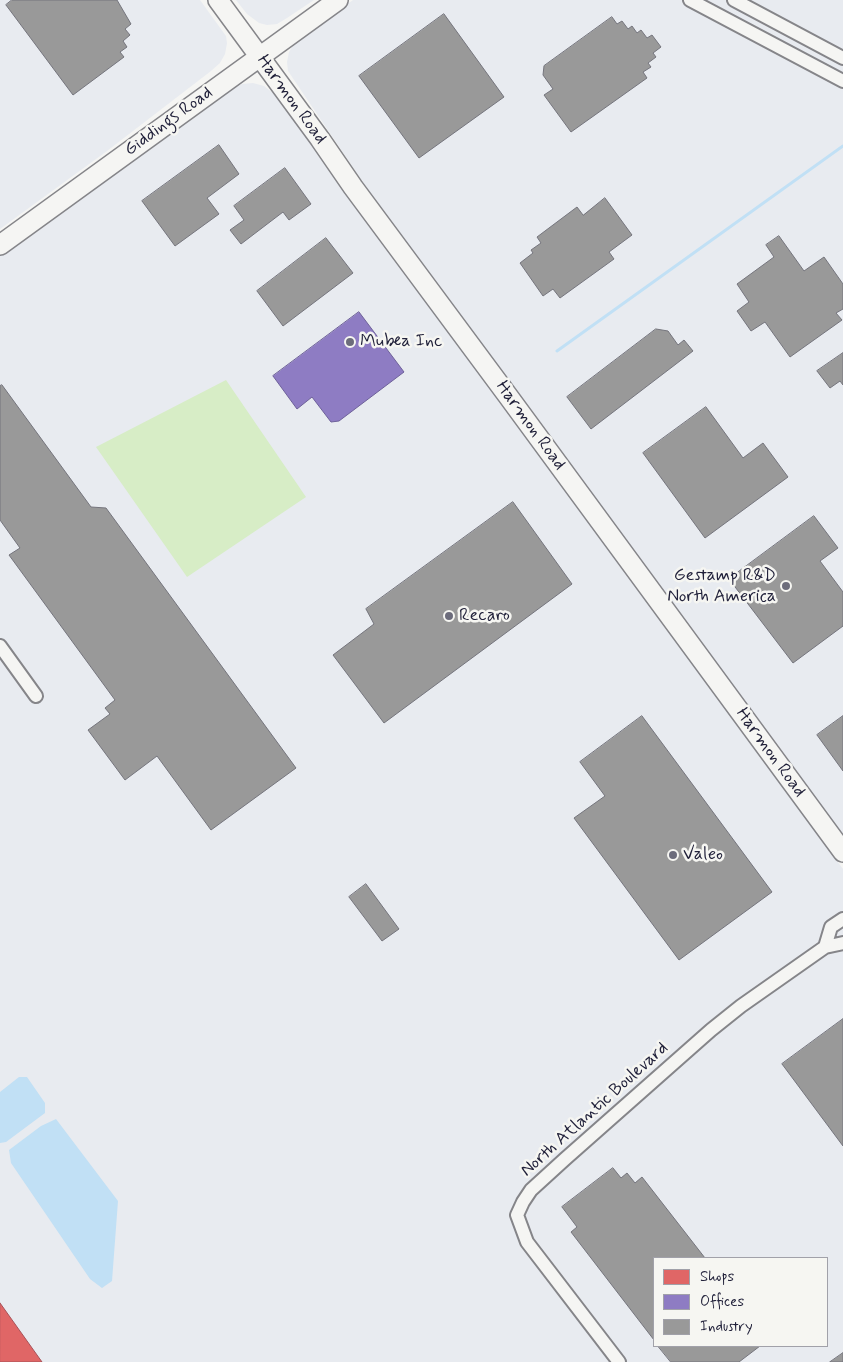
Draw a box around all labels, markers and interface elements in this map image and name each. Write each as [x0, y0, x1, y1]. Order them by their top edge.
street label: Harmon Road [251, 51, 331, 149]
street label: Giddings Road [121, 83, 217, 161]
place label: Mubea Inc [360, 331, 442, 353]
marker: Mubea Inc [344, 336, 356, 348]
street label: Harmon Road [490, 377, 570, 475]
place label: Gestamp R&D North America [667, 565, 776, 608]
marker: Gestamp R&D North America [780, 580, 792, 592]
place label: Recaro [459, 605, 510, 627]
marker: Recaro [443, 610, 455, 622]
street label: Harmon Road [730, 704, 810, 802]
place label: Valeo [683, 844, 723, 866]
marker: Valeo [667, 849, 679, 861]
street label: North Atlantic Boulevard [517, 1038, 673, 1182]
legend [653, 1257, 828, 1347]
text: Shops [700, 1267, 734, 1287]
text: Offices [700, 1292, 744, 1312]
text: Industry [700, 1317, 753, 1337]

